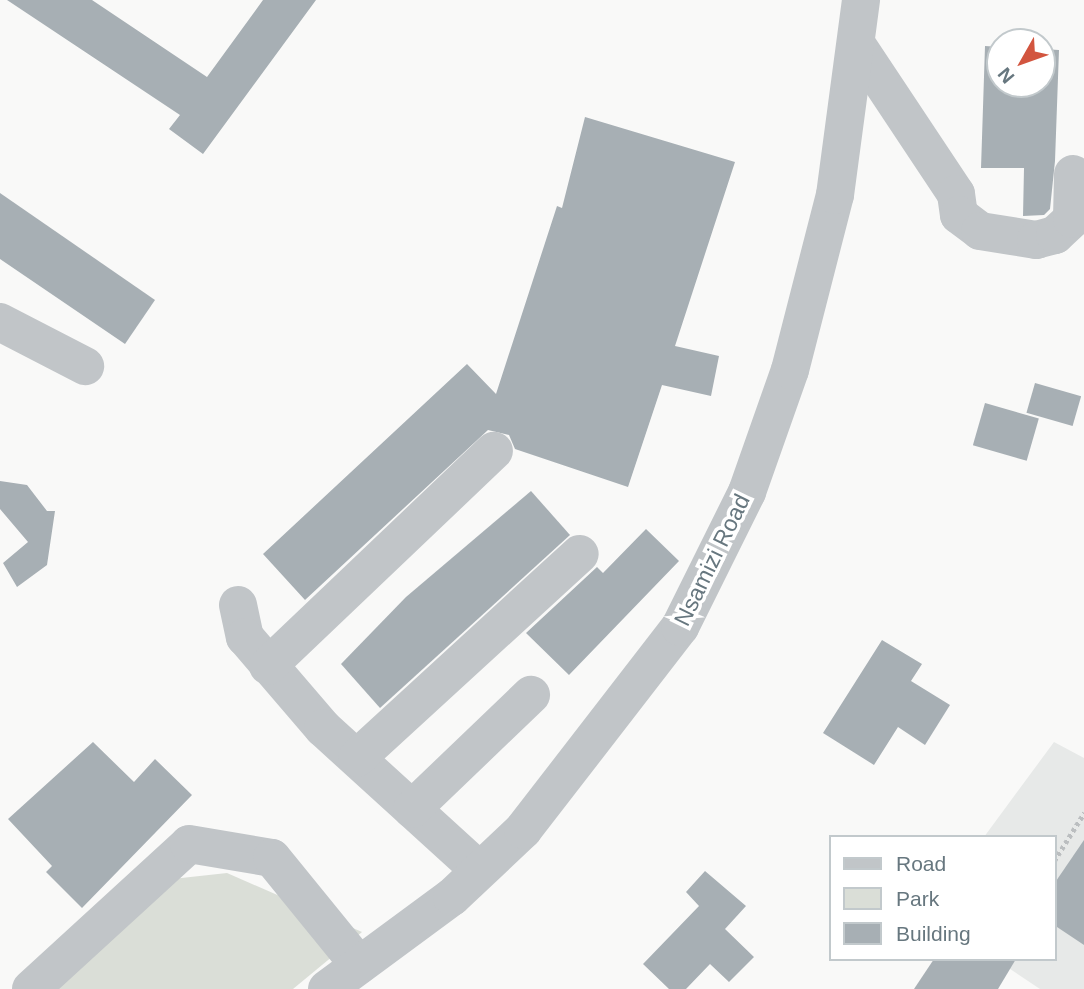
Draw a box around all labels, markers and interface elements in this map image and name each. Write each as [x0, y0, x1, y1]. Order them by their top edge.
north arrow [986, 28, 1056, 98]
text: N [994, 64, 1019, 88]
street label: Nsamizi Road [668, 490, 756, 630]
legend [828, 835, 1056, 961]
text: Road [896, 852, 946, 875]
text: Park [896, 887, 939, 910]
text: Building [896, 922, 971, 945]

